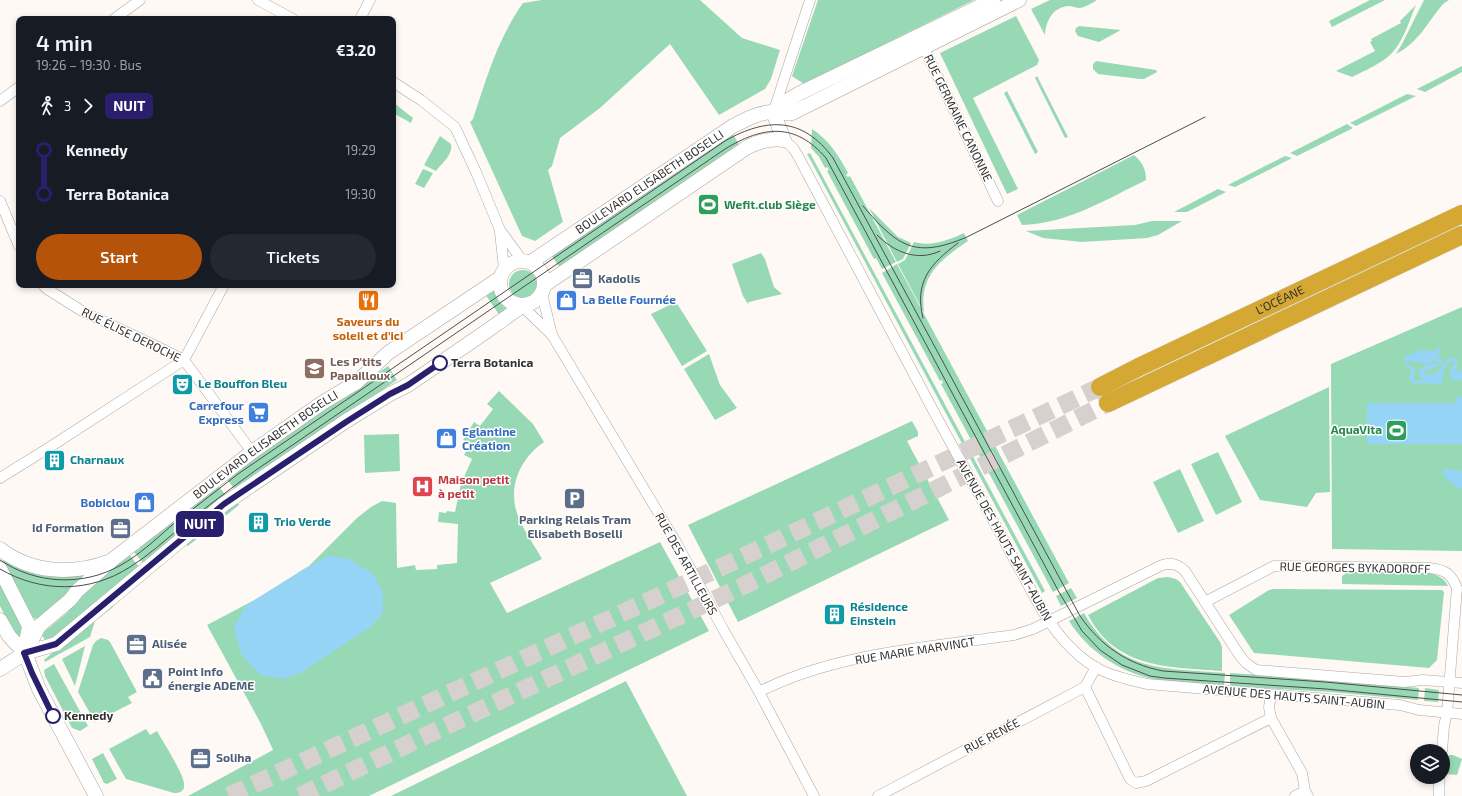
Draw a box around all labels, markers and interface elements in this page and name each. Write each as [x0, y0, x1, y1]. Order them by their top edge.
text: 4 min [36, 29, 93, 55]
text: €3.20 [336, 41, 376, 59]
street label: RUE GERMAINE CANONNE [922, 52, 996, 184]
text: 19:26 – 19:30 · Bus [36, 57, 142, 73]
icon: walk [36, 95, 58, 117]
icon: forward [77, 95, 99, 117]
text: NUIT [113, 97, 145, 114]
text: 3 [64, 98, 71, 114]
street label: BOULEVARD ELISABETH BOSELLI [572, 127, 726, 236]
text: Kennedy [66, 141, 128, 159]
text: 19:29 [346, 142, 376, 158]
text: Terra Botanica [66, 185, 169, 203]
text: 19:30 [345, 186, 376, 202]
sports icon: Wefit.club Siège [695, 192, 721, 218]
place label: Wefit.club Siège [724, 197, 816, 211]
button: Start [36, 234, 202, 280]
button: Tickets [210, 234, 376, 280]
office icon: Kadolis [570, 266, 596, 292]
place label: Kadolis [598, 271, 640, 285]
street label: L’OCÉANE [1253, 282, 1306, 317]
shop icon: La Belle Fournée [554, 287, 580, 313]
restaurant icon: Saveurs du soleil et d’ici [355, 288, 381, 314]
place label: La Belle Fournée [582, 292, 676, 306]
street label: RUE ÉLISE DEROCHE [80, 304, 184, 364]
place label: Saveurs du soleil et d’ici [333, 314, 403, 342]
place label: Les P'tits Papailloux [330, 354, 391, 382]
marker: Terra Botanica [432, 355, 448, 371]
place label: Terra Botanica [451, 355, 534, 369]
school or university icon: Les P'tits Papailloux [302, 356, 328, 382]
theatre icon: Le Bouffon Bleu [169, 371, 195, 397]
place label: Le Bouffon Bleu [198, 376, 287, 390]
street label: BOULEVARD ELISABETH BOSELLI [190, 387, 340, 501]
place label: Carrefour Express [189, 398, 244, 426]
supermarket icon: Carrefour Express [246, 400, 272, 426]
sports icon: AquaVita [1384, 417, 1410, 443]
place label: AquaVita [1331, 422, 1382, 436]
place label: Eglantine Création [462, 424, 516, 452]
shop icon: Eglantine Création [434, 426, 460, 452]
building icon: Charnaux [42, 447, 68, 473]
place label: Charnaux [70, 452, 124, 466]
street label: AVENUE DES HAUTS SAINT-AUBIN [954, 456, 1055, 623]
place label: Maison petit à petit [438, 472, 510, 500]
hospital icon: Maison petit à petit [409, 474, 435, 500]
parking icon: Parking Relais Tram Elisabeth Boselli [562, 486, 588, 512]
shop icon: Bobiclou [132, 490, 158, 516]
place label: Bobiclou [81, 495, 130, 509]
building icon: Trio Verde [246, 509, 272, 535]
street label: RUE DES ARTILLEURS [653, 510, 721, 617]
line badge: NUIT [172, 511, 228, 537]
place label: Parking Relais Tram Elisabeth Boselli [519, 512, 631, 540]
place label: Trio Verde [274, 514, 331, 528]
office icon: Id Formation [107, 515, 133, 541]
text: NUIT [184, 515, 216, 532]
place label: Id Formation [32, 520, 104, 534]
street label: RUE GEORGES BYKADOROFF [1279, 559, 1431, 575]
place label: Résidence Einstein [850, 599, 908, 627]
building icon: Résidence Einstein [821, 601, 847, 627]
office icon: Alisée [123, 631, 149, 657]
street label: RUE MARIE MARVINGT [854, 634, 976, 666]
place label: Alisée [152, 636, 187, 650]
place label: Point Info énergie ADEME [168, 664, 254, 692]
public building icon: Point Info énergie ADEME [139, 666, 165, 692]
street label: AVENUE DES HAUTS SAINT-AUBIN [1202, 681, 1386, 711]
marker: Kennedy [45, 708, 61, 724]
place label: Kennedy [64, 708, 114, 723]
street label: RUE RENÉE [961, 715, 1022, 756]
map controls [1410, 744, 1450, 784]
button: layers [1410, 744, 1450, 784]
office icon: Soliha [188, 745, 214, 771]
place label: Soliha [216, 750, 252, 764]

